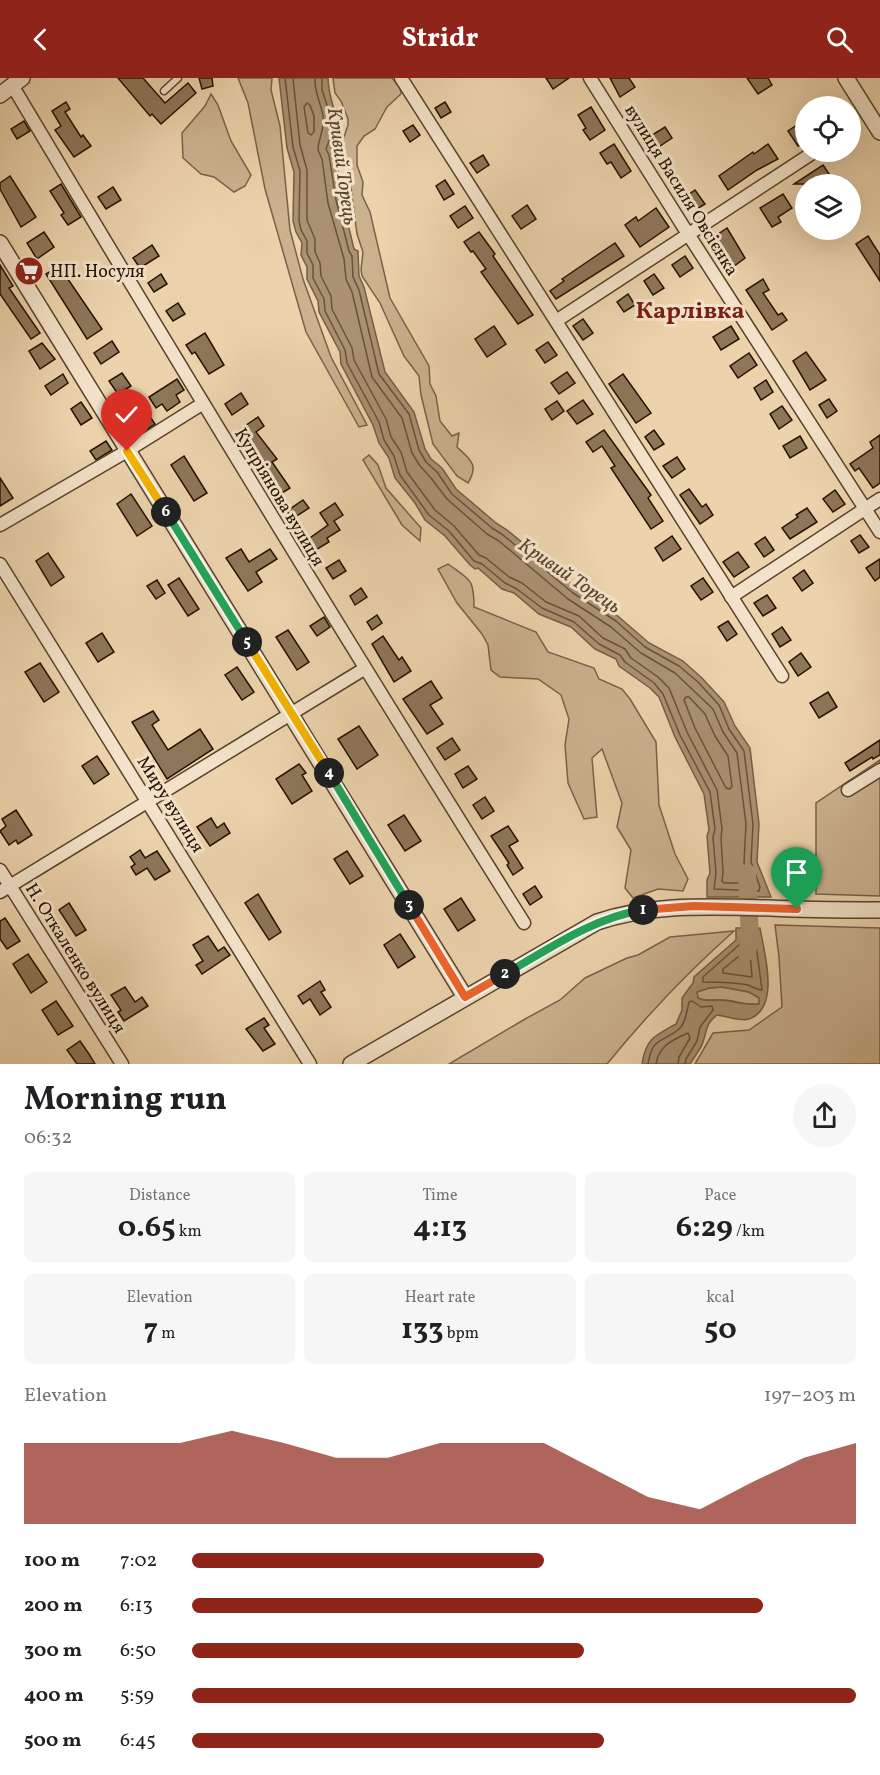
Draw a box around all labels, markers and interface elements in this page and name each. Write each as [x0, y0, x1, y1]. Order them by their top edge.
text: Stridr [402, 20, 478, 58]
icon: back [24, 23, 57, 56]
icon: search [823, 23, 856, 56]
map controls [795, 96, 861, 240]
button: locate [795, 96, 861, 162]
street label: вулиця Василя Овсієнка [618, 100, 744, 281]
water label: Кривий Торець [319, 106, 363, 227]
button: layers [795, 174, 861, 240]
supermarket icon: НП. Носуля [13, 255, 45, 287]
place label: НП. Носуля [50, 260, 144, 285]
district label: Карлівка [635, 295, 745, 329]
pin [101, 389, 152, 451]
icon: check [110, 398, 143, 431]
street label: Купріянова вулиця [227, 424, 330, 572]
pin: 6 [151, 497, 181, 527]
text: 6 [162, 501, 170, 523]
water label: Кривий Торець [512, 532, 626, 621]
pin: 5 [232, 627, 262, 657]
text: 5 [243, 631, 251, 653]
street label: Миру вулиця [130, 752, 209, 858]
pin: 4 [314, 758, 344, 788]
text: 4 [324, 762, 334, 784]
pin [771, 847, 822, 909]
icon: arrive [780, 856, 813, 889]
street label: Н. Откаленко вулиця [18, 879, 131, 1039]
pin: 3 [394, 890, 424, 920]
text: 3 [405, 894, 413, 916]
pin: 1 [628, 895, 658, 925]
text: 1 [640, 899, 646, 921]
pin: 2 [490, 959, 520, 989]
text: 2 [501, 963, 509, 985]
text: Morning run [24, 1078, 227, 1124]
button: share [793, 1084, 856, 1147]
text: 06:32 [24, 1124, 72, 1152]
text: Distance [129, 1185, 190, 1207]
text: Time [422, 1185, 458, 1207]
text: Pace [704, 1185, 736, 1207]
text: 0.65 [118, 1207, 176, 1249]
text: 4:13 [413, 1207, 467, 1249]
text: 6:29 [676, 1207, 733, 1249]
text: km [176, 1221, 202, 1243]
text: /km [733, 1221, 765, 1243]
text: Elevation [126, 1287, 193, 1309]
text: Heart rate [405, 1287, 475, 1309]
text: kcal [706, 1287, 735, 1309]
text: 7 [144, 1309, 158, 1351]
text: 133 [401, 1309, 444, 1351]
text: 50 [704, 1309, 737, 1351]
text: m [158, 1323, 176, 1345]
text: bpm [444, 1323, 479, 1345]
text: Elevation [24, 1382, 107, 1410]
text: 197–203 m [764, 1382, 856, 1410]
text: 100 m [24, 1547, 80, 1575]
text: 7:02 [120, 1547, 157, 1575]
text: 200 m [24, 1592, 82, 1620]
text: 6:13 [120, 1592, 153, 1620]
text: 300 m [24, 1637, 82, 1665]
text: 6:50 [120, 1637, 156, 1665]
text: 400 m [24, 1682, 84, 1710]
text: 5:59 [120, 1682, 154, 1710]
text: 500 m [24, 1727, 82, 1755]
text: 6:45 [120, 1727, 156, 1755]

